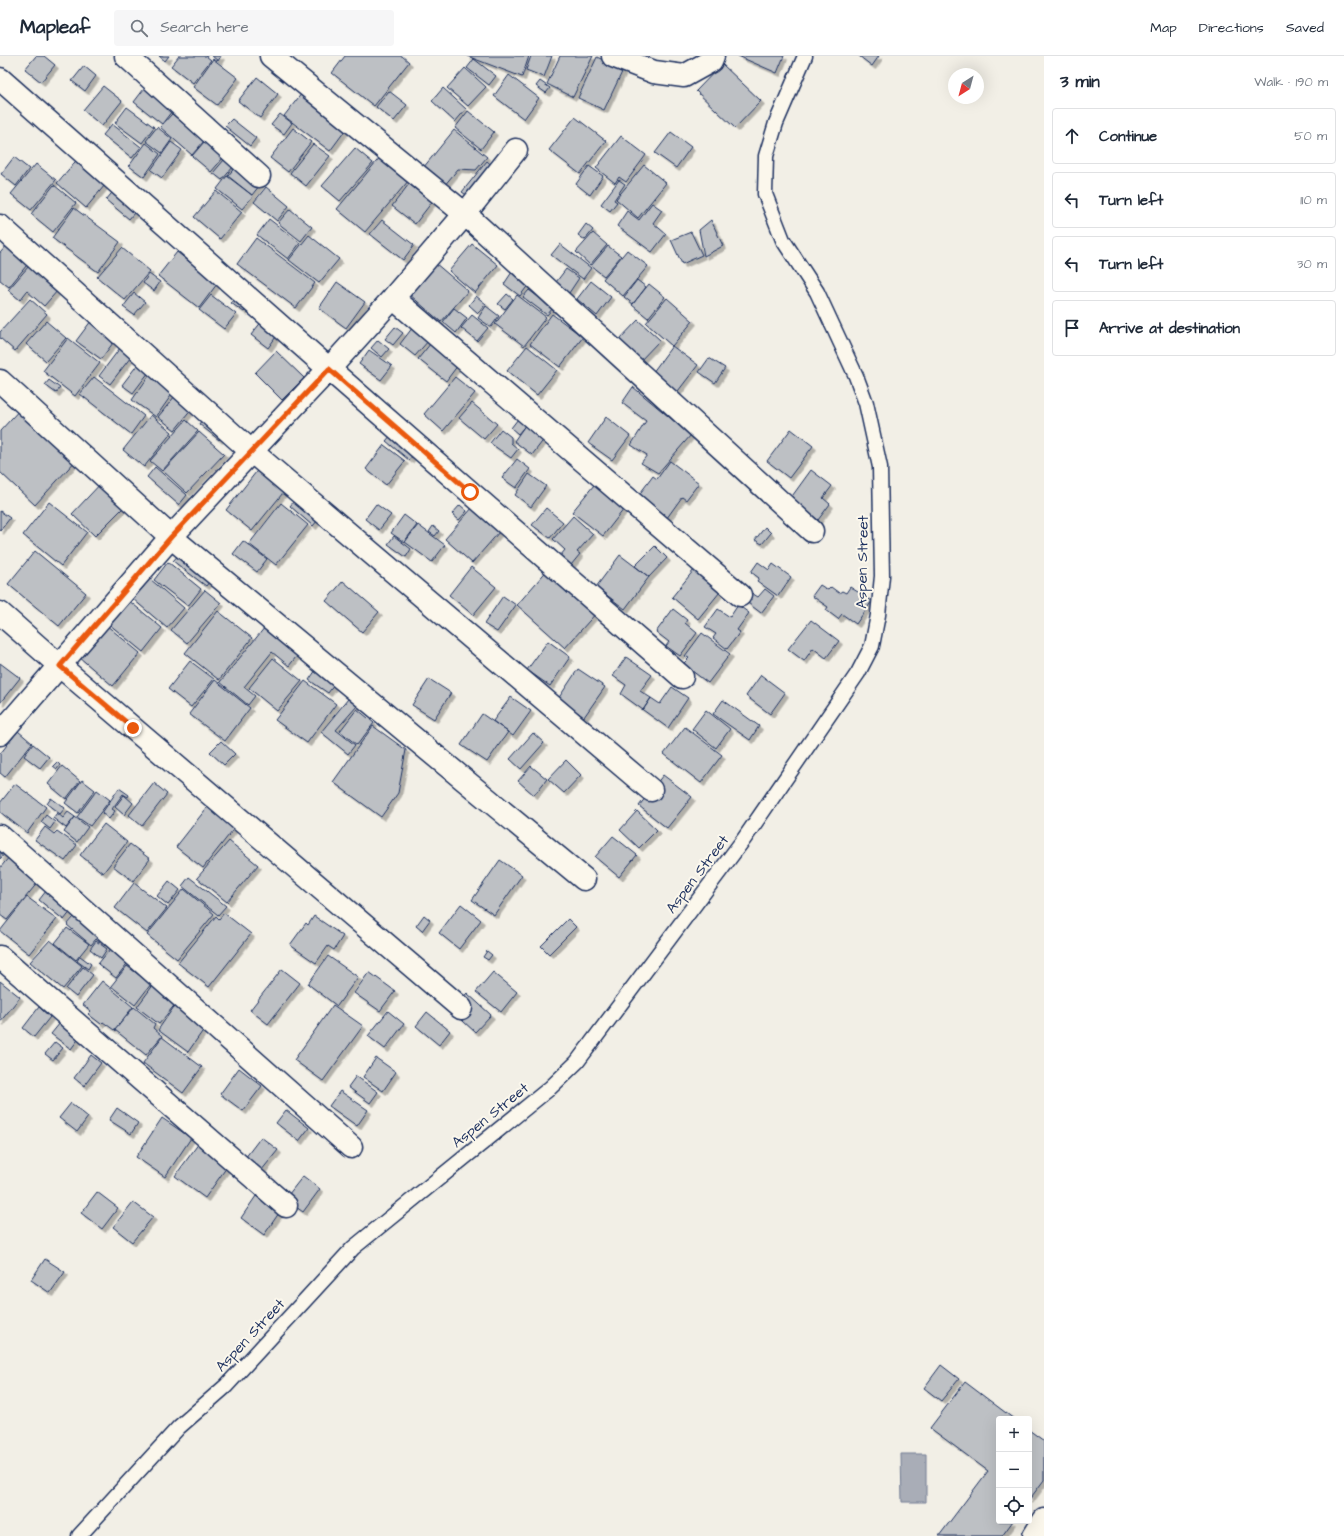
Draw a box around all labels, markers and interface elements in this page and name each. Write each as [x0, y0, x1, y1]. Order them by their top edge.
search box [114, 10, 394, 46]
text: Mapleaf [20, 14, 90, 41]
icon: search [128, 17, 150, 39]
text: Search here [160, 17, 249, 38]
text: Map [1150, 18, 1177, 38]
text: Directions [1199, 18, 1264, 38]
text: Saved [1286, 18, 1324, 38]
north arrow [948, 68, 984, 104]
text: 3 min [1060, 70, 1100, 94]
text: Walk · 190 m [1254, 73, 1328, 91]
icon: ahead [1061, 125, 1083, 147]
text: Continue [1099, 126, 1157, 147]
text: 50 m [1294, 127, 1327, 145]
icon: left [1061, 189, 1083, 211]
text: Turn left [1099, 190, 1163, 211]
text: 110 m [1300, 191, 1327, 209]
icon: left [1061, 253, 1083, 275]
text: Turn left [1099, 254, 1163, 275]
text: 30 m [1297, 255, 1327, 273]
icon: arrive [1061, 317, 1083, 339]
text: Arrive at destination [1099, 318, 1240, 339]
route start [461, 483, 479, 501]
street label: Aspen Street [851, 515, 874, 609]
route end [124, 719, 142, 737]
street label: Aspen Street [661, 831, 734, 918]
street label: Aspen Street [447, 1078, 533, 1153]
street label: Aspen Street [211, 1294, 290, 1377]
map controls [996, 1416, 1032, 1524]
button: + [996, 1416, 1032, 1452]
button: − [996, 1452, 1032, 1488]
button: locate [996, 1488, 1032, 1524]

